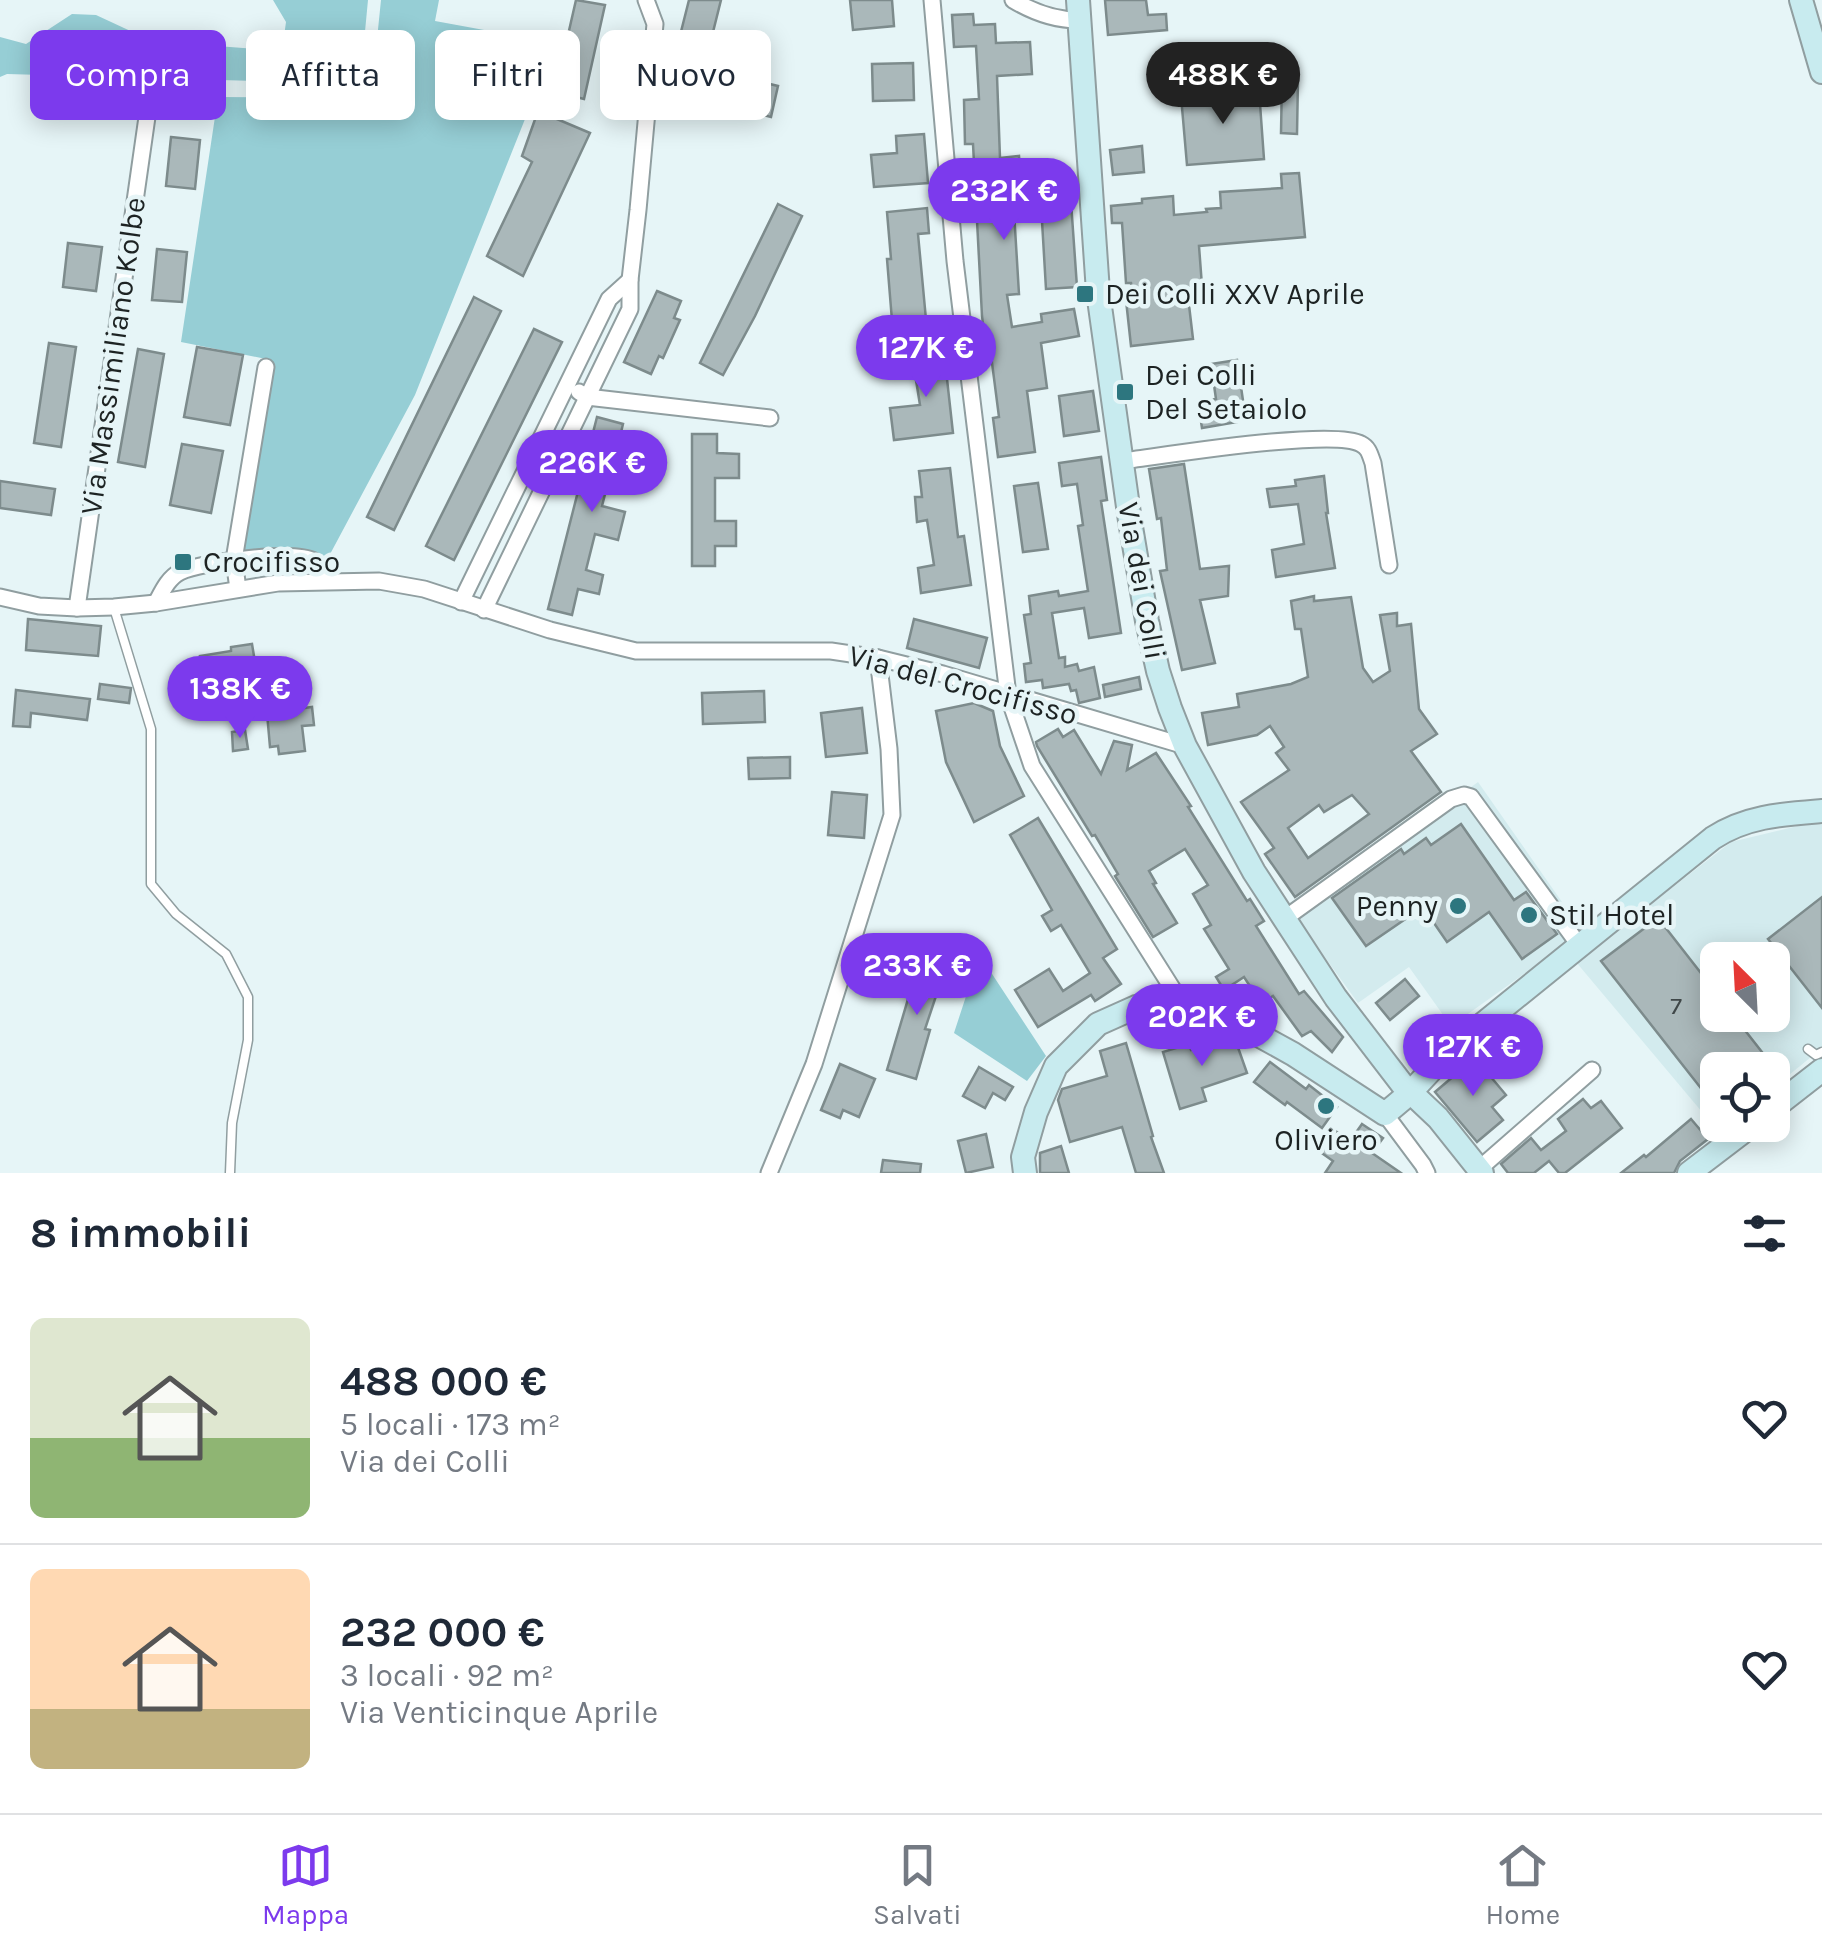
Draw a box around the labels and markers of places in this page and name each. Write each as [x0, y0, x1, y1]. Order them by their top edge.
pin: 488K € [1142, 42, 1304, 127]
pin: 232K € [923, 158, 1085, 243]
place label: Dei Colli XXV Aprile [1105, 276, 1365, 312]
marker: Dei Colli XXV Aprile [1074, 283, 1096, 305]
pin: 127K € [845, 315, 1007, 400]
place label: Dei Colli Del Setaiolo [1145, 357, 1307, 427]
marker: Dei Colli Del Setaiolo [1114, 381, 1136, 403]
pin: 226K € [511, 430, 673, 515]
place label: Crocifisso [203, 544, 340, 580]
marker: Crocifisso [172, 551, 194, 573]
pin: 138K € [159, 656, 321, 741]
place label: Penny [1356, 888, 1438, 924]
marker: Penny [1447, 895, 1469, 917]
place label: Stil Hotel [1549, 897, 1674, 933]
marker: Stil Hotel [1518, 904, 1540, 926]
pin: 233K € [836, 933, 998, 1018]
pin: 202K € [1121, 984, 1283, 1069]
pin: 127K € [1392, 1014, 1554, 1099]
marker: Oliviero [1315, 1095, 1337, 1117]
place label: Oliviero [1274, 1122, 1378, 1158]

